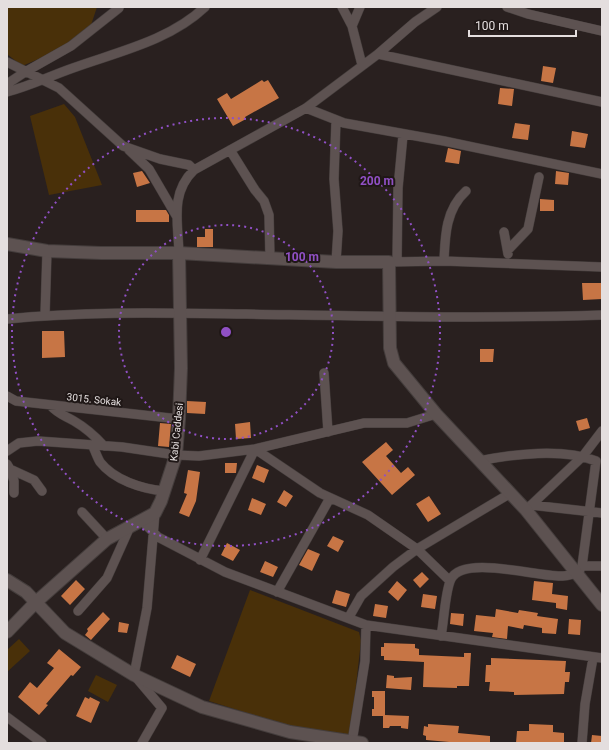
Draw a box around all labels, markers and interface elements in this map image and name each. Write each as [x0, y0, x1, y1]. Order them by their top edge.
scale bar [469, 12, 576, 38]
text: 100 m [475, 19, 509, 33]
text: 200 m [360, 174, 394, 188]
text: 100 m [285, 250, 319, 264]
centre of rings [219, 325, 233, 339]
street label: 3015. Sokak [66, 391, 123, 408]
street label: Kabi Caddesi [168, 402, 185, 462]

